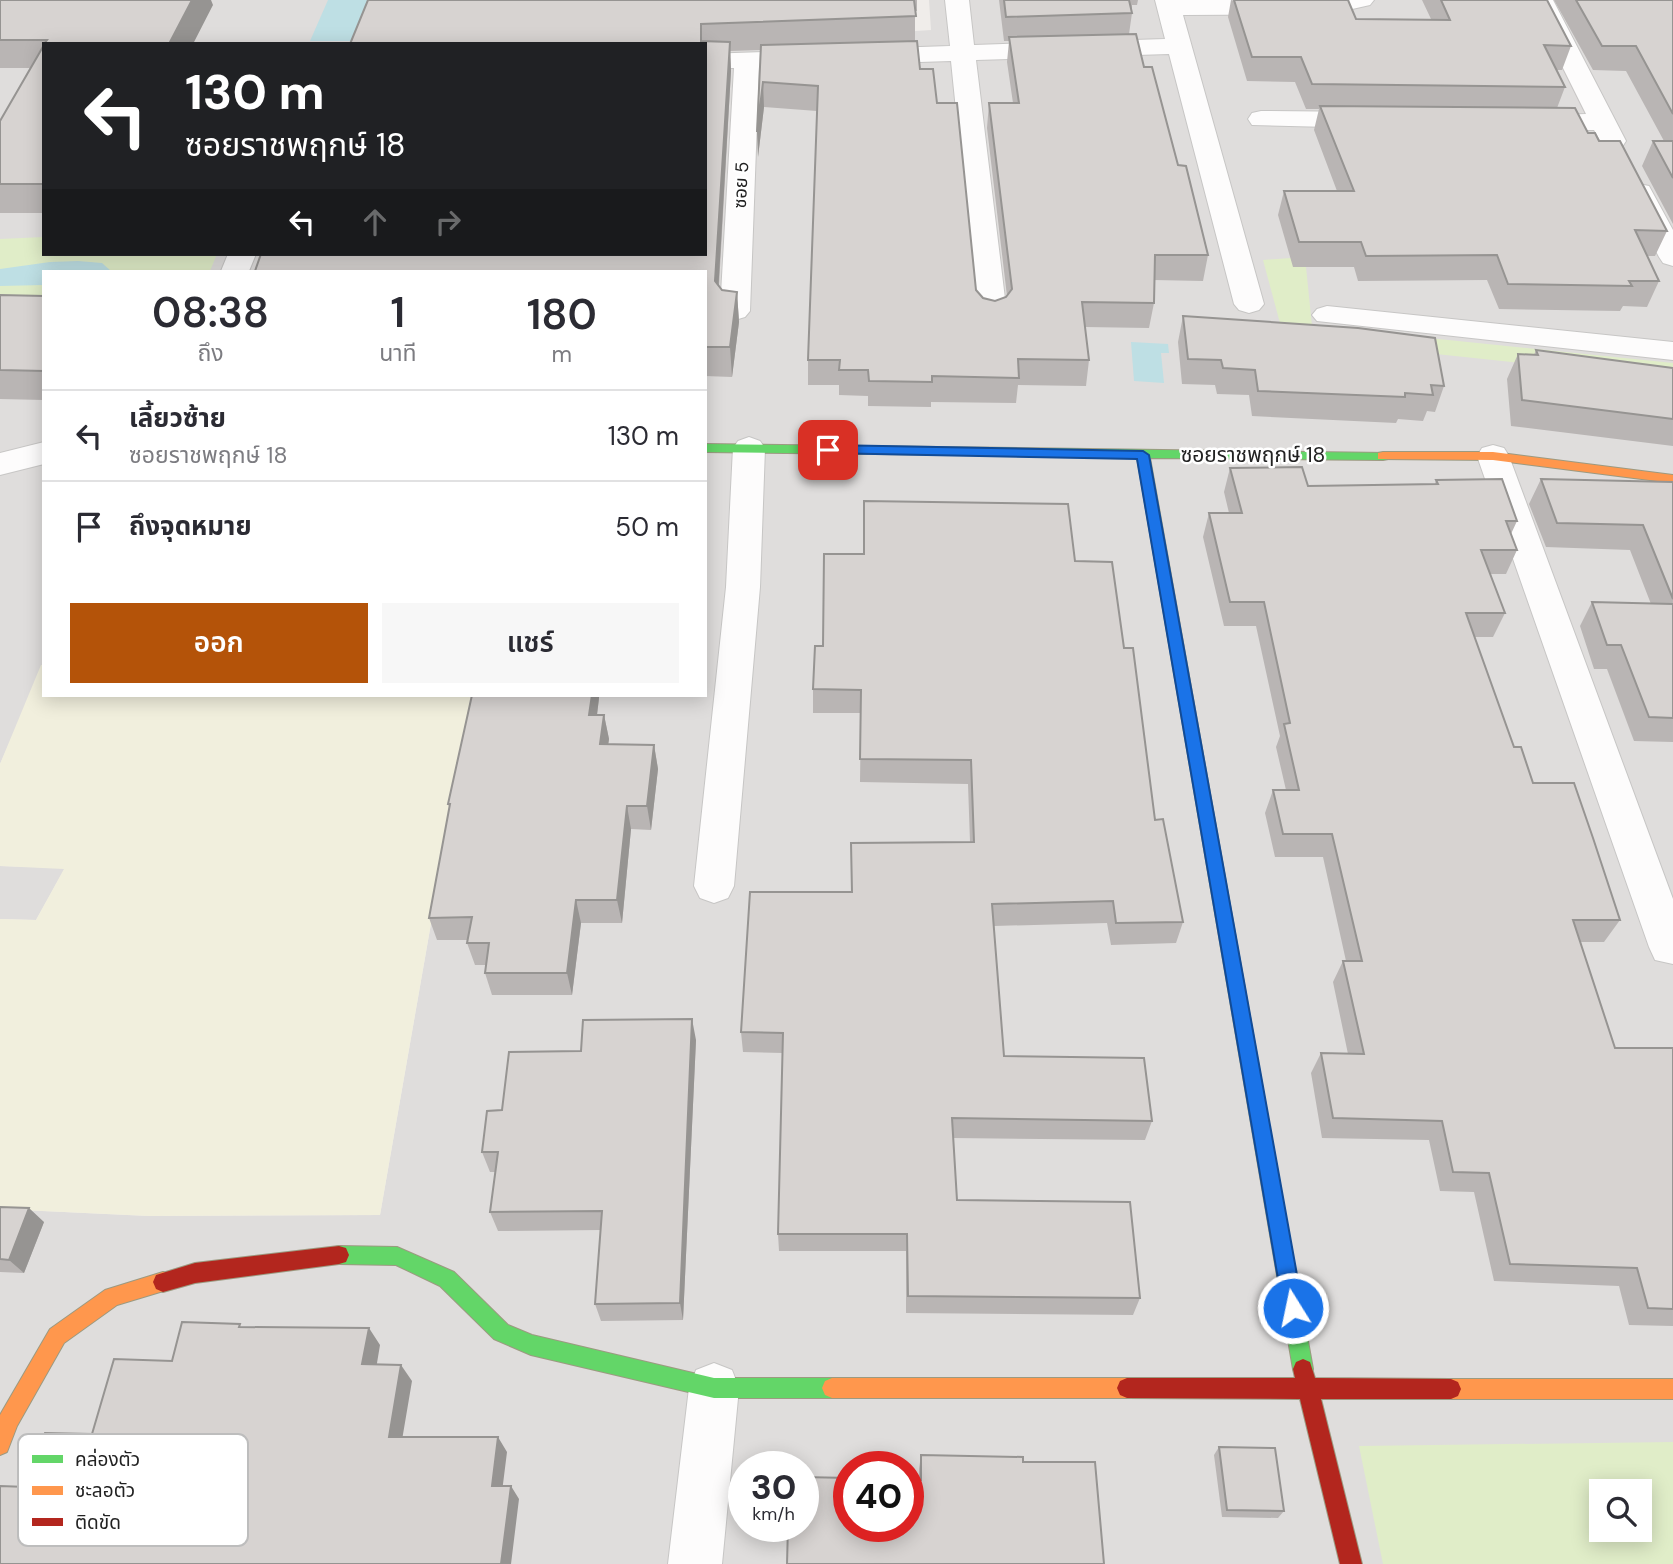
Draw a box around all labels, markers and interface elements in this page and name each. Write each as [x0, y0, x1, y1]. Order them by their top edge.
text: 130 m [185, 60, 325, 124]
icon: left [70, 70, 161, 161]
text: ซอยราชพฤกษ์ 18 [185, 124, 406, 166]
street label: ซอย 5 [728, 161, 754, 209]
icon: left [283, 203, 321, 241]
icon: ahead [356, 203, 394, 241]
icon: right [429, 203, 467, 241]
text: 08:38 [152, 285, 269, 340]
text: 1 [391, 285, 405, 340]
text: 180 [527, 287, 597, 342]
text: ถึง [197, 338, 224, 368]
text: นาที [379, 338, 417, 368]
text: m [552, 339, 572, 369]
text: เลี้ยวซ้าย [129, 401, 226, 435]
icon: left [70, 417, 108, 455]
text: 130 m [608, 419, 679, 453]
pin [798, 420, 858, 480]
icon: arrive [809, 431, 847, 469]
text: ซอยราชพฤกษ์ 18 [129, 440, 288, 470]
street label: ซอยราชพฤกษ์ 18 [1181, 441, 1325, 469]
icon: arrive [70, 508, 108, 546]
text: ถึงจุดหมาย [129, 509, 252, 543]
text: 50 m [615, 510, 679, 544]
button: ออก [70, 603, 368, 683]
button: แชร์ [382, 603, 679, 683]
position arrow [1256, 1271, 1330, 1345]
legend [18, 1434, 248, 1546]
text: คล่องตัว [75, 1447, 140, 1472]
speed limit sign: 40 [833, 1451, 924, 1542]
text: 30 [751, 1464, 796, 1510]
text: ชะลอตัว [75, 1478, 135, 1503]
map controls [1589, 1479, 1652, 1542]
button: search [1589, 1479, 1652, 1542]
text: km/h [752, 1502, 795, 1526]
text: ติดขัด [75, 1510, 121, 1535]

